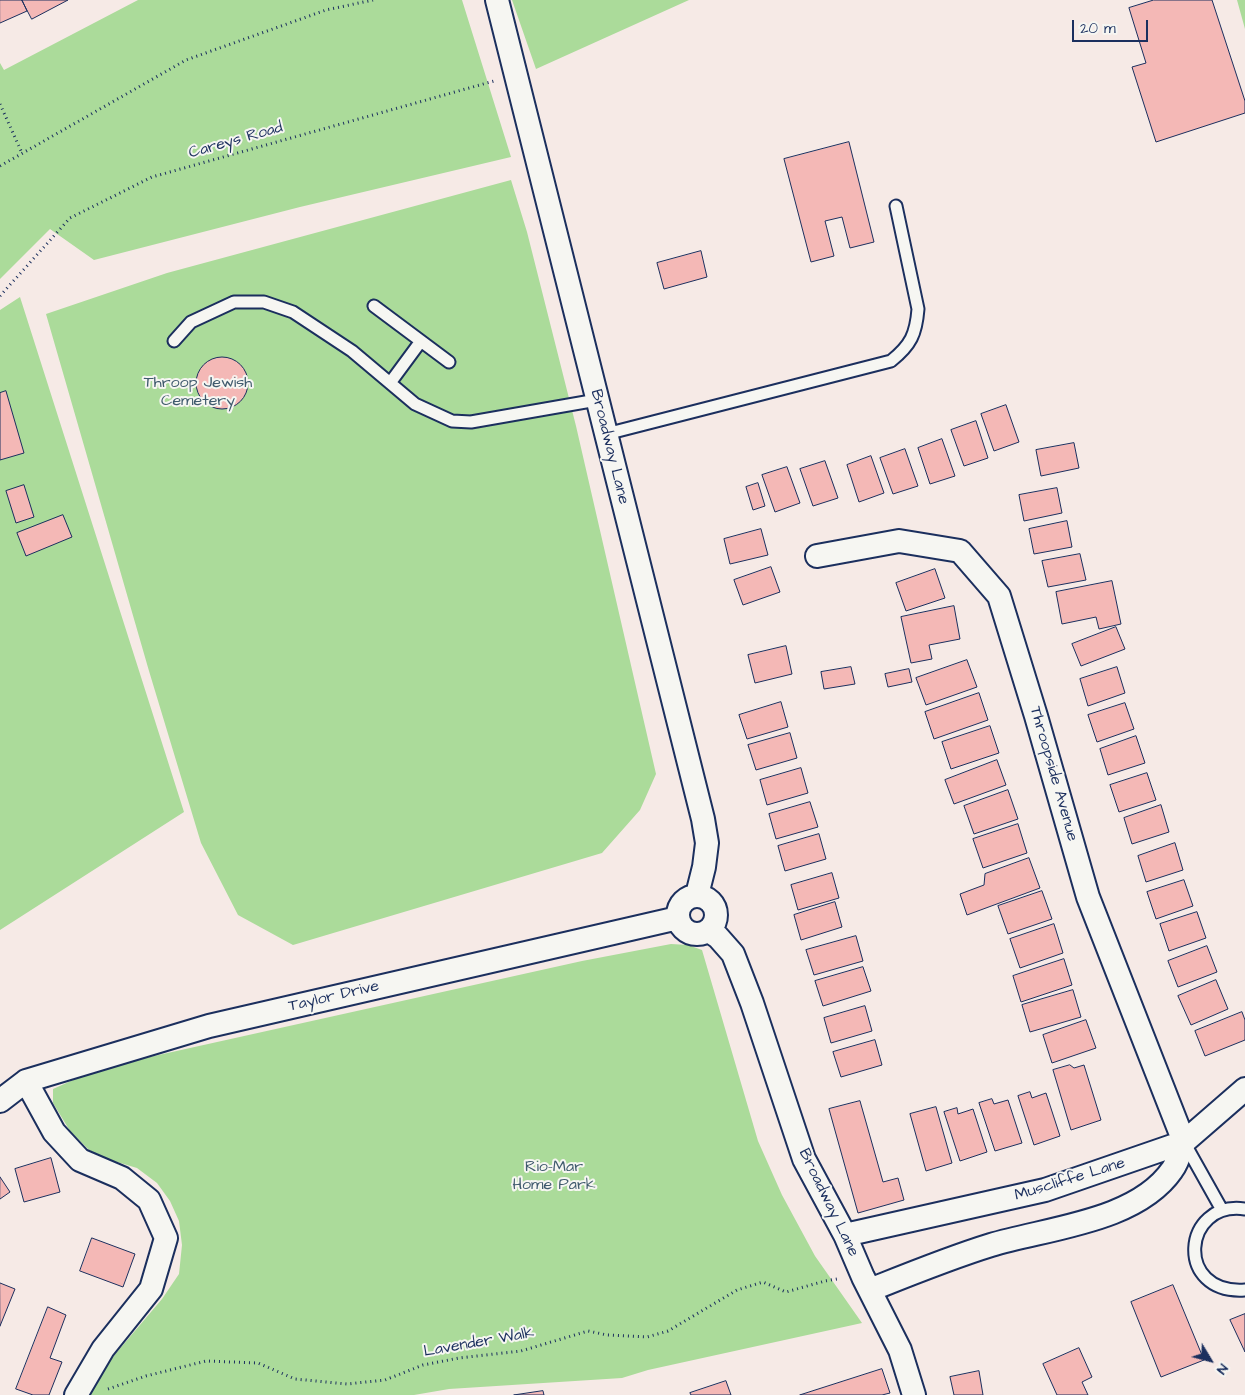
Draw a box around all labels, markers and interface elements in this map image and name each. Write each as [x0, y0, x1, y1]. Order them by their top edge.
scale bar [1075, 10, 1151, 42]
text: 20 m [1080, 18, 1116, 39]
street label: Careys Road [187, 118, 285, 164]
park label: Throop Jewish Cemetery [144, 374, 252, 412]
street label: Broadway Lane [585, 388, 633, 506]
street label: Throopside Avenue [1025, 704, 1081, 844]
street label: Taylor Drive [287, 977, 381, 1017]
street label: Broadway Lane [794, 1146, 862, 1260]
street label: Muscliffe Lane [1012, 1154, 1128, 1206]
park label: Rio-Mar Home Park [512, 1158, 596, 1196]
street label: Lavender Walk [422, 1324, 536, 1362]
north arrow [1185, 1335, 1235, 1385]
text: N [1211, 1360, 1233, 1379]

